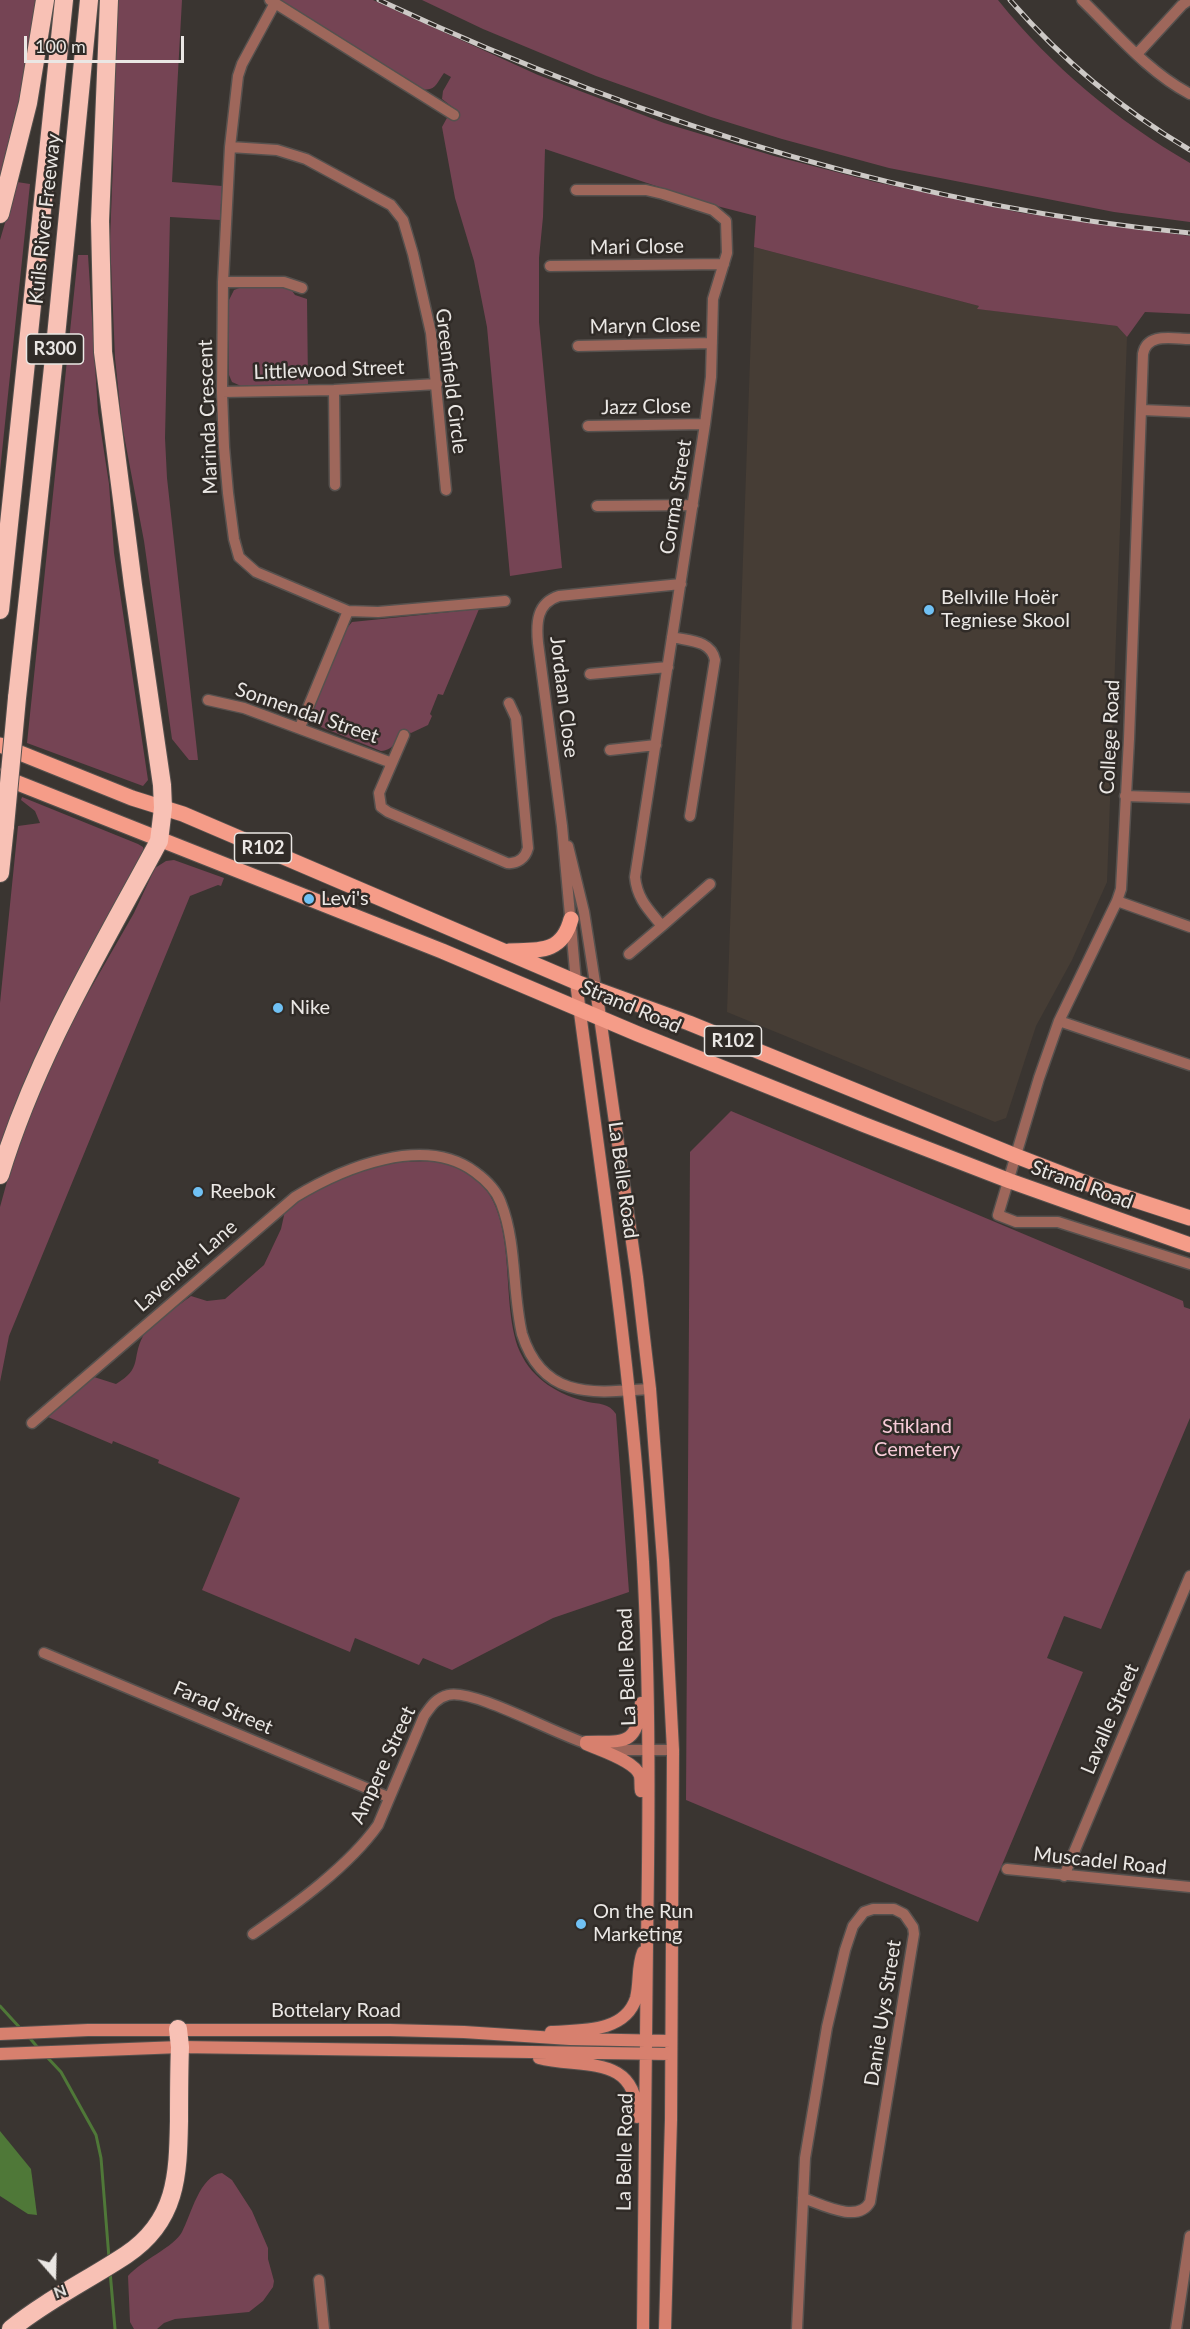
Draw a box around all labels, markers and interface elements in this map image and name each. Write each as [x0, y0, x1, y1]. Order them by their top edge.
scale bar [27, 24, 188, 62]
text: 100 m [35, 35, 86, 57]
street label: Kuils River Freeway [24, 133, 66, 305]
street label: Mari Close [590, 234, 684, 260]
street label: Greenfield Circle [430, 307, 472, 455]
street label: Maryn Close [589, 313, 701, 339]
road number: R300 [26, 334, 84, 364]
street label: Marinda Crescent [193, 339, 223, 495]
street label: Littlewood Street [253, 355, 405, 385]
street label: Jazz Close [601, 394, 691, 420]
street label: Corma Street [655, 438, 697, 556]
place label: Bellville Hoër Tegniese Skool [941, 586, 1070, 633]
marker: Bellville Hoër Tegniese Skool [922, 603, 936, 617]
street label: Jordaan Close [545, 635, 583, 759]
street label: Sonnendal Street [232, 677, 382, 749]
street label: College Road [1095, 679, 1125, 795]
road number: R102 [234, 833, 292, 863]
place label: Levi's [321, 887, 369, 911]
marker: Levi's [302, 892, 316, 906]
street label: Strand Road [577, 975, 685, 1039]
place label: Nike [290, 996, 330, 1020]
marker: Nike [271, 1001, 285, 1015]
road number: R102 [704, 1026, 762, 1056]
street label: La Belle Road [603, 1120, 643, 1240]
street label: Strand Road [1028, 1156, 1136, 1214]
place label: Reebok [210, 1180, 276, 1204]
marker: Reebok [191, 1185, 205, 1199]
street label: Lavender Lane [130, 1215, 242, 1317]
park label: Stikland Cemetery [874, 1415, 960, 1462]
street label: La Belle Road [613, 1608, 641, 1726]
street label: Lavalle Street [1076, 1660, 1144, 1778]
street label: Farad Street [170, 1676, 276, 1740]
street label: Ampere Street [345, 1702, 421, 1828]
street label: Muscadel Road [1032, 1842, 1168, 1880]
place label: On the Run Marketing [593, 1900, 694, 1947]
marker: On the Run Marketing [574, 1917, 588, 1931]
street label: Danie Uys Street [860, 1938, 906, 2088]
street label: Bottelary Road [271, 1999, 401, 2023]
street label: La Belle Road [612, 2093, 638, 2211]
north arrow [24, 2245, 84, 2305]
text: N [51, 2281, 69, 2303]

